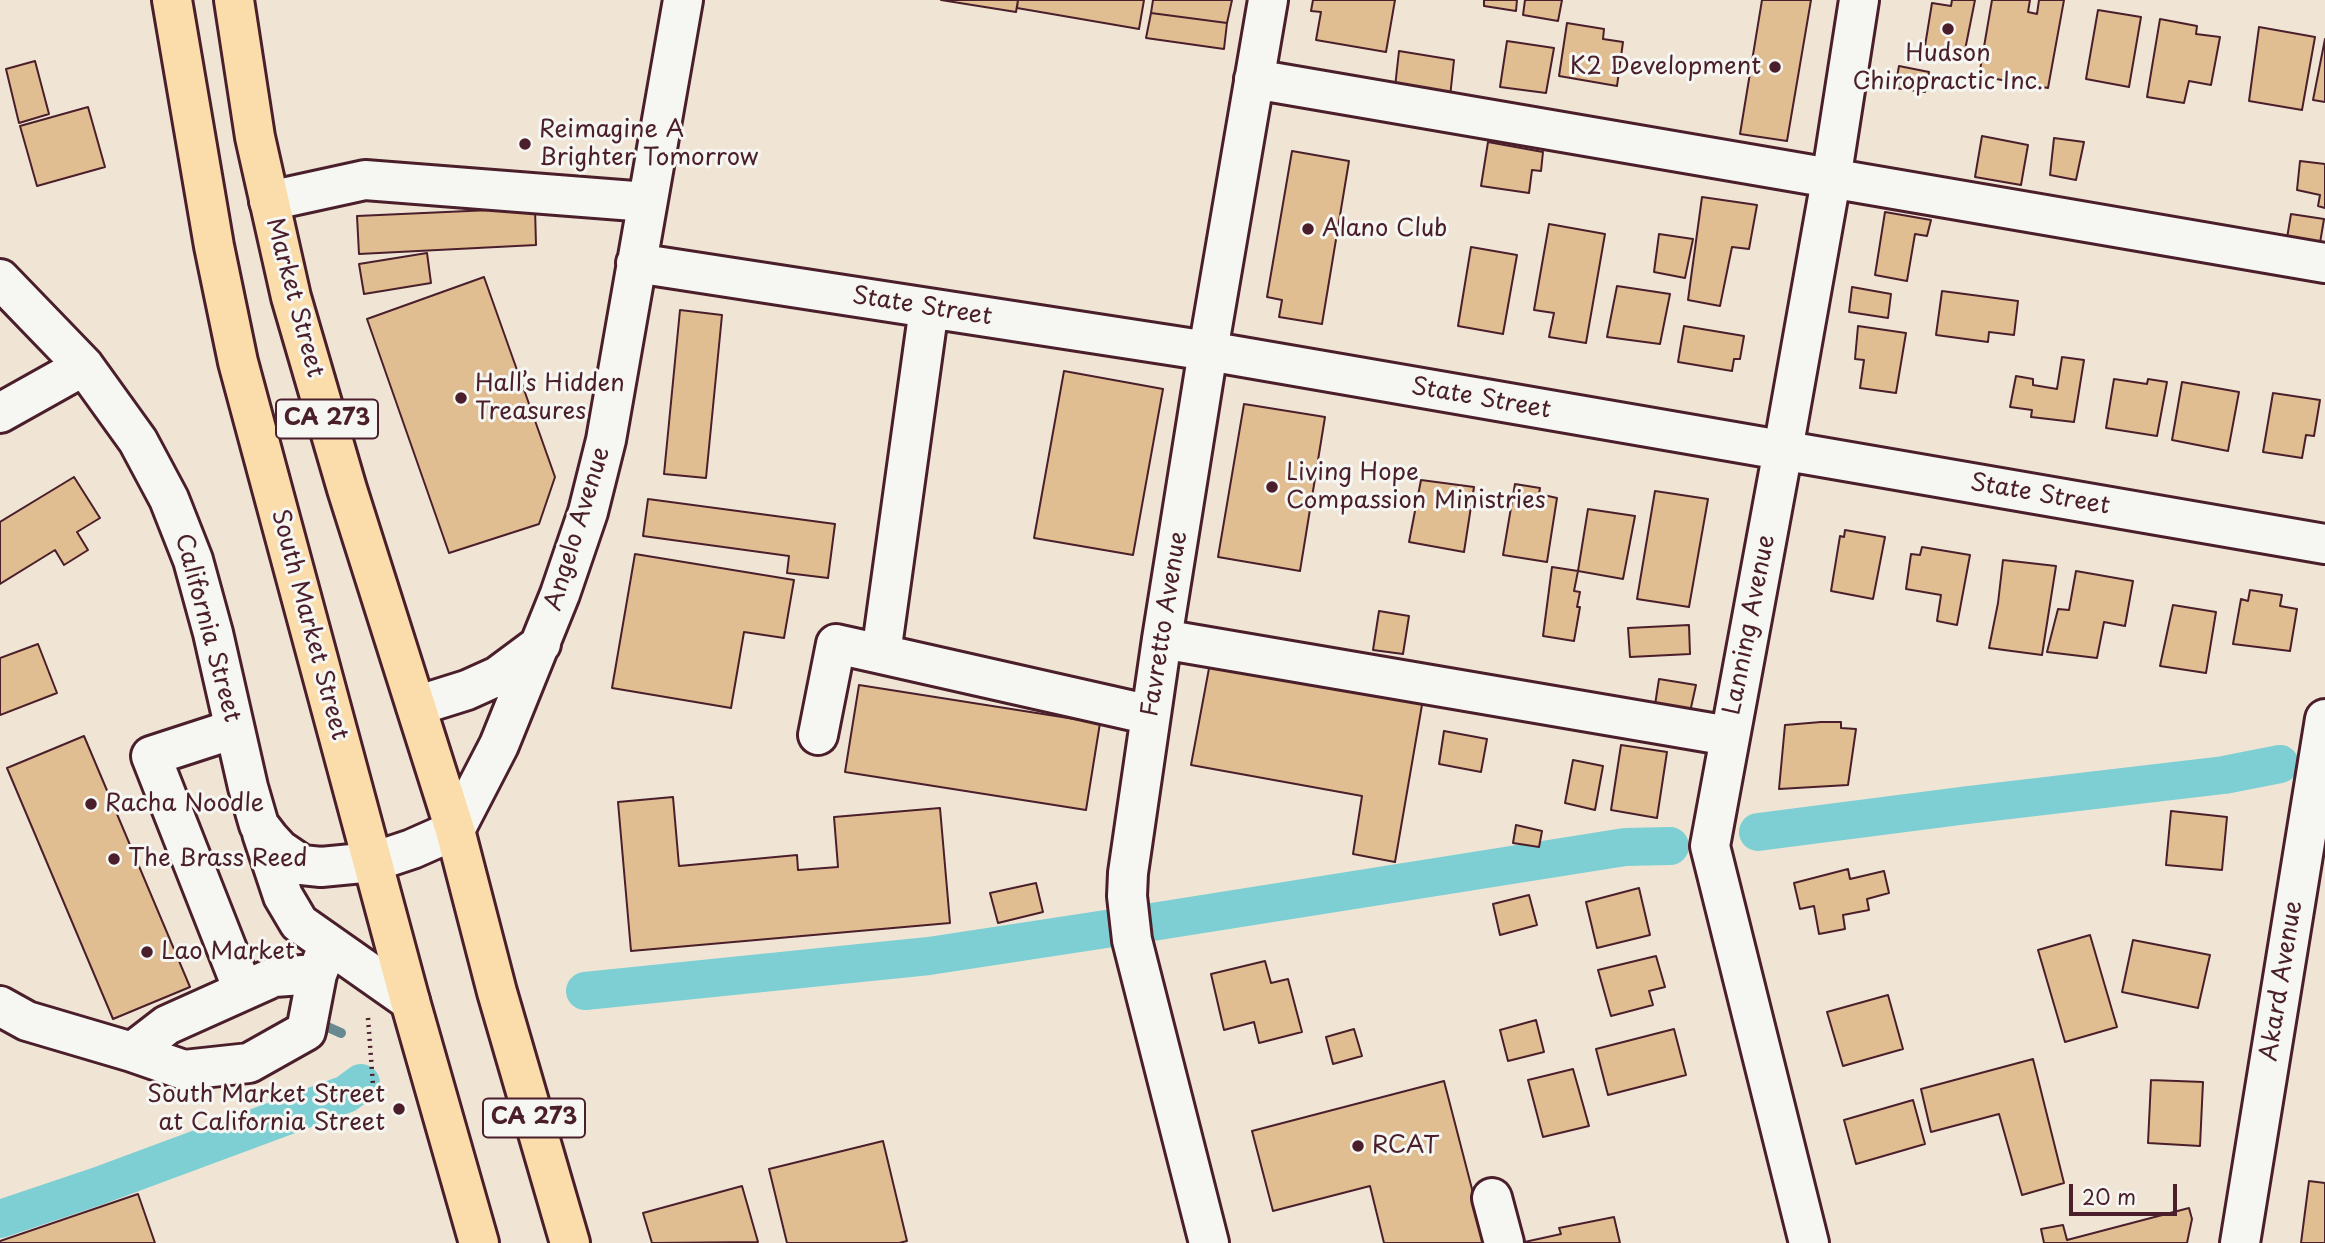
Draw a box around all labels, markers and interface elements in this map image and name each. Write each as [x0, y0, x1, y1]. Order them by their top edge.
marker: Hudson Chiropractic Inc. [1940, 21, 1956, 37]
place label: Hudson Chiropractic Inc. [1853, 40, 2043, 96]
place label: K2 Development [1570, 53, 1761, 81]
marker: K2 Development [1767, 59, 1783, 75]
place label: Reimagine A Brighter Tomorrow [539, 116, 758, 172]
marker: Reimagine A Brighter Tomorrow [517, 136, 533, 152]
street label: Market Street [259, 215, 329, 381]
place label: Alano Club [1322, 215, 1447, 243]
marker: Alano Club [1300, 221, 1316, 237]
street label: State Street [850, 282, 994, 332]
place label: Hall’s Hidden Treasures [475, 370, 625, 426]
street label: State Street [1409, 373, 1553, 425]
marker: Hall’s Hidden Treasures [453, 390, 469, 406]
road number: CA 273 [276, 400, 378, 438]
street label: Angelo Avenue [539, 444, 617, 614]
place label: Living Hope Compassion Ministries [1286, 459, 1546, 515]
street label: State Street [1968, 469, 2112, 521]
marker: Living Hope Compassion Ministries [1264, 479, 1280, 495]
street label: South Market Street [264, 506, 354, 744]
street label: Favretto Avenue [1136, 529, 1194, 719]
street label: California Street [168, 530, 246, 726]
street label: Lanning Avenue [1718, 533, 1782, 717]
place label: Racha Noodle [105, 790, 264, 818]
marker: Racha Noodle [83, 796, 99, 812]
place label: The Brass Reed [128, 845, 307, 873]
marker: The Brass Reed [106, 851, 122, 867]
street label: Akard Avenue [2255, 899, 2309, 1063]
place label: Lao Market [161, 938, 295, 966]
marker: Lao Market [139, 944, 155, 960]
place label: South Market Street at California Street [147, 1081, 385, 1137]
road number: CA 273 [483, 1098, 585, 1138]
marker: South Market Street at California Street [391, 1101, 407, 1117]
place label: RCAT [1372, 1132, 1439, 1160]
marker: RCAT [1350, 1138, 1366, 1154]
scale bar [2073, 1170, 2182, 1214]
text: 20 m [2082, 1180, 2136, 1212]

